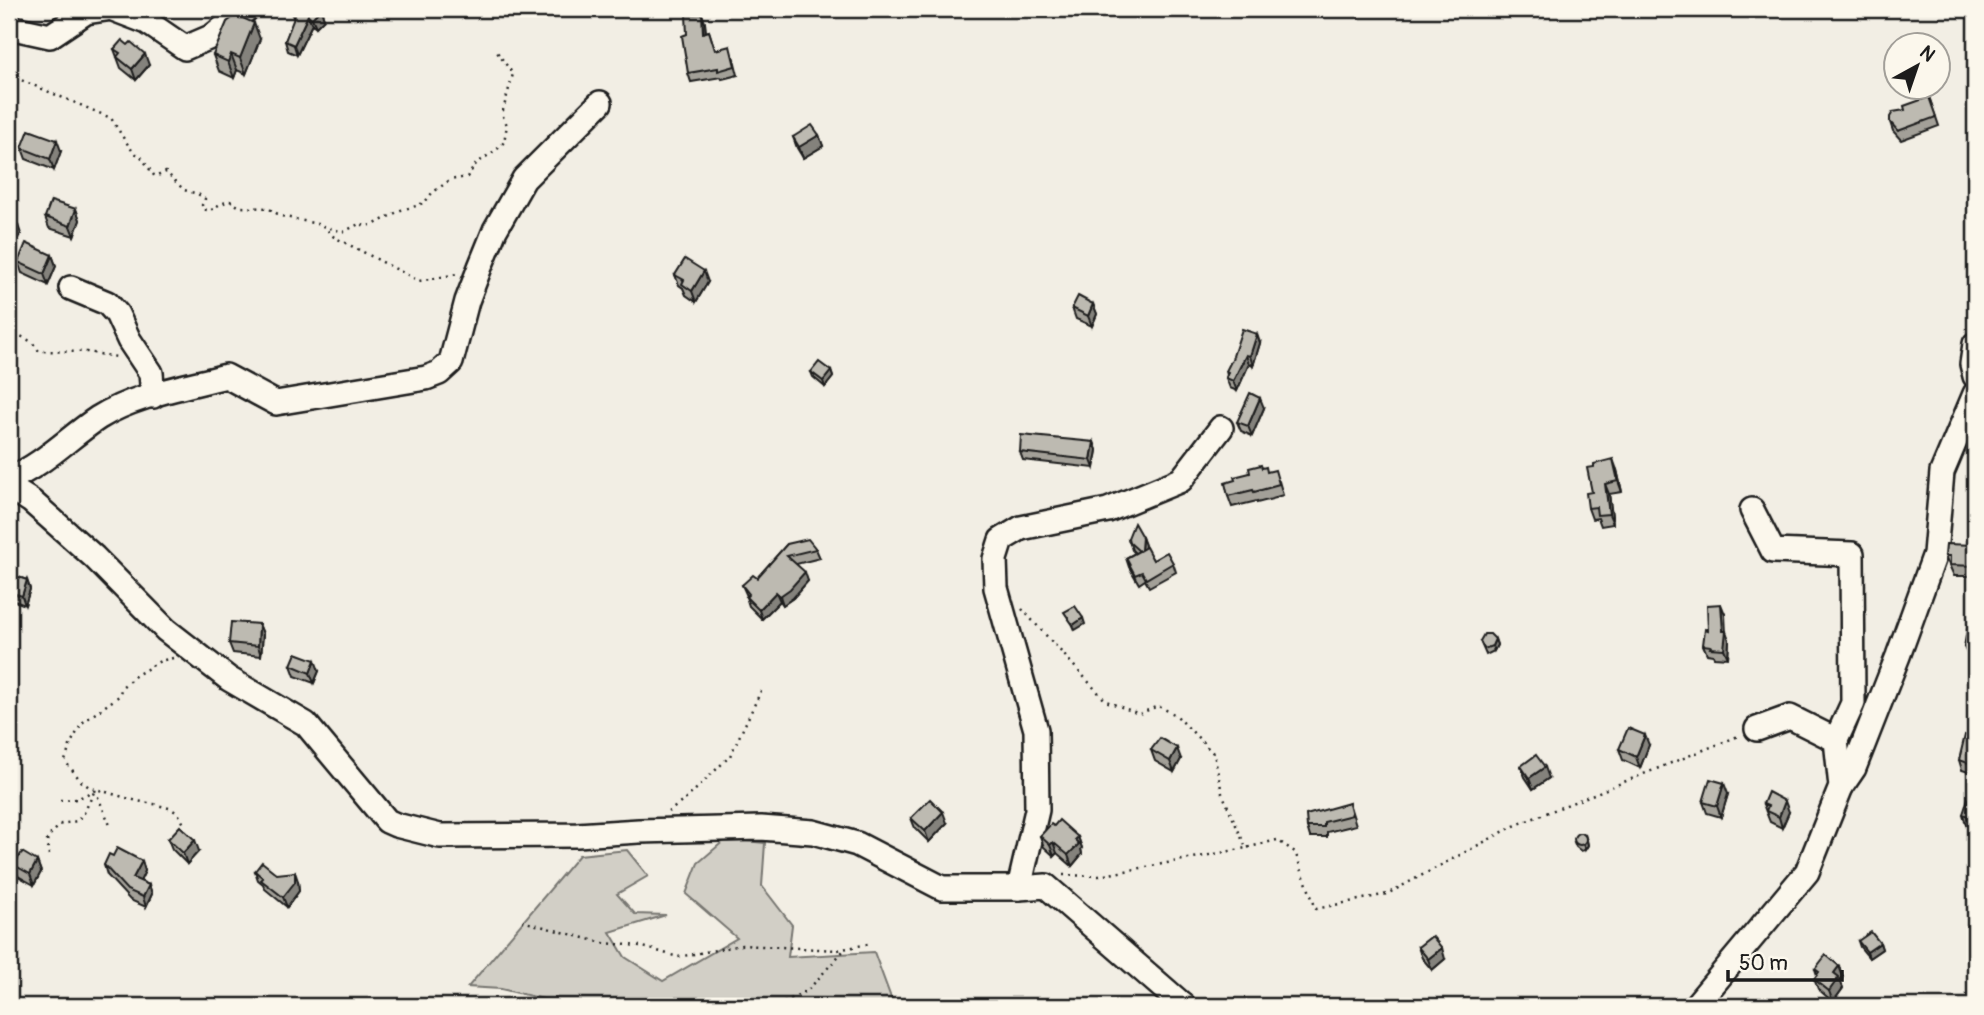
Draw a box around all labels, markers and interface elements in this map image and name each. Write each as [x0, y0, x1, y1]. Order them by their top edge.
north arrow [1882, 32, 1952, 102]
text: N [1915, 40, 1940, 67]
scale bar [1728, 938, 1842, 982]
text: 50 m [1739, 950, 1788, 977]

